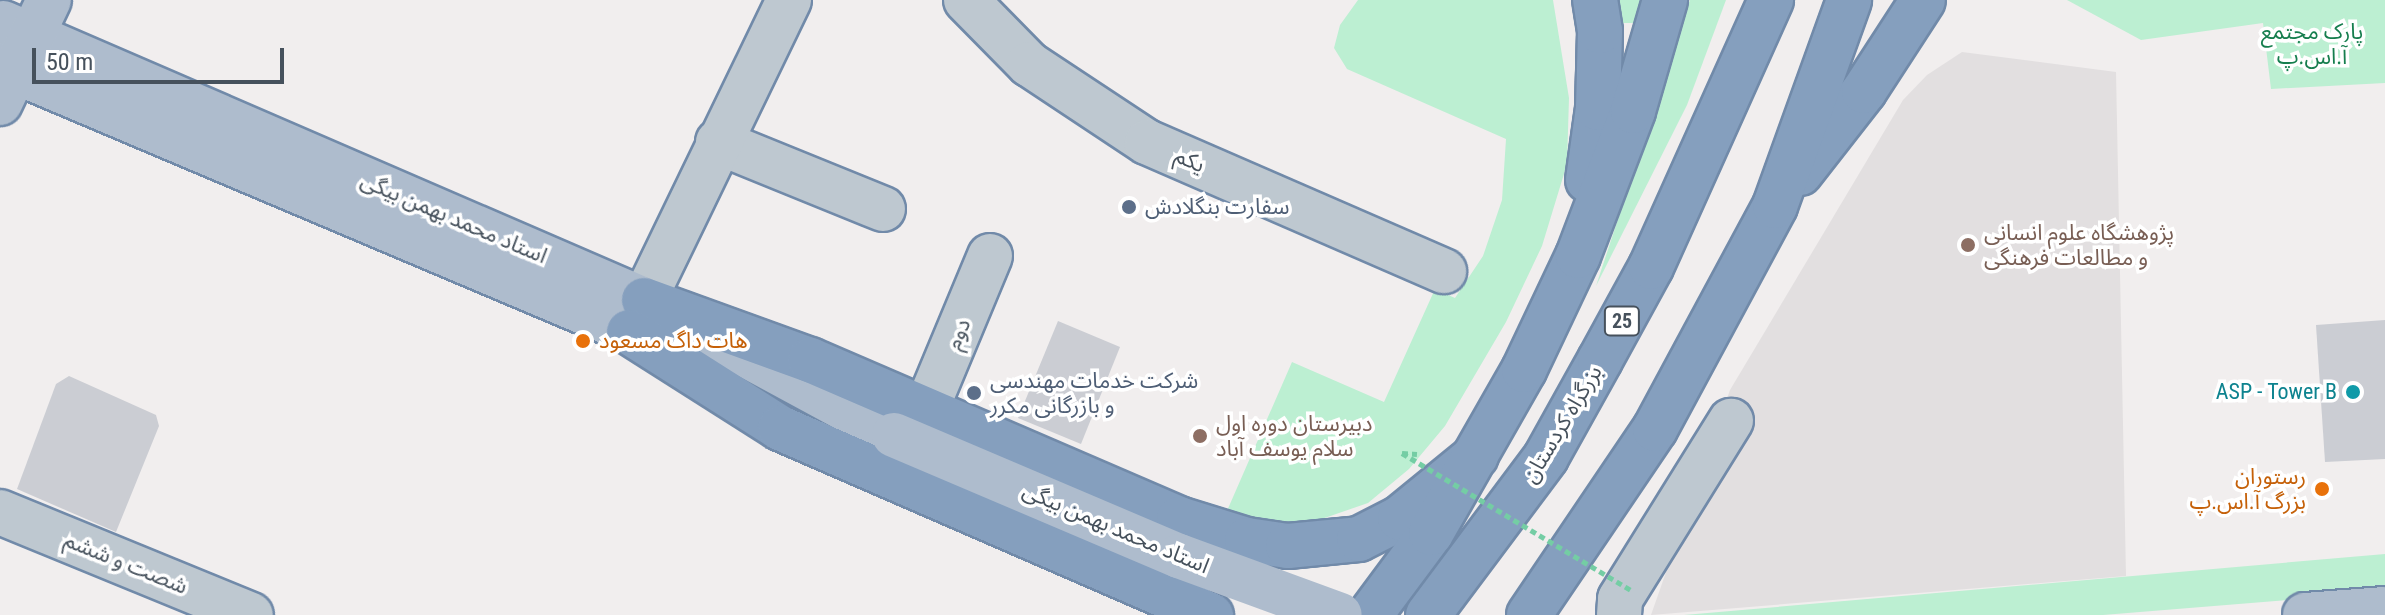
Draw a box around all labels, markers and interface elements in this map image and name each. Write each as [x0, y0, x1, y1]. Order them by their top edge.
park label: پارک مجتمع آ.اس.پ [2261, 18, 2363, 70]
scale bar [36, 32, 288, 82]
text: 50 m [46, 48, 93, 76]
street label: یکم [1171, 142, 1209, 178]
street label: استاد محمد بهمن بیگی [357, 167, 551, 269]
place label: سفارت بنگلادش [1145, 194, 1289, 220]
marker: سفارت بنگلادش [1120, 198, 1138, 216]
place label: پژوهشگاه علوم انسانی و مطالعات فرهنگی [1984, 219, 2174, 270]
marker: پژوهشگاه علوم انسانی و مطالعات فرهنگی [1959, 236, 1977, 254]
road number: 25 [1602, 305, 1642, 337]
street label: دوم [940, 315, 976, 353]
place label: هات داگ مسعود [599, 328, 748, 354]
marker: هات داگ مسعود [574, 332, 592, 350]
street label: بزرگراه کردستان [1516, 360, 1608, 488]
place label: شرکت خدمات مهندسی و بازرگانی مکرر [990, 367, 1198, 418]
place label: ASP - Tower B [2215, 379, 2337, 405]
marker: ASP - Tower B [2344, 383, 2362, 401]
marker: شرکت خدمات مهندسی و بازرگانی مکرر [965, 384, 983, 402]
place label: دبیرستان دوره اول سلام یوسف آباد [1216, 410, 1372, 462]
marker: دبیرستان دوره اول سلام یوسف آباد [1191, 427, 1209, 445]
place label: رستوران بزرگ آ.اس.پ [2189, 463, 2306, 514]
street label: استاد محمد بهمن بیگی [1019, 477, 1213, 579]
marker: رستوران بزرگ آ.اس.پ [2313, 480, 2331, 498]
street label: شصت و ششم [61, 526, 191, 600]

